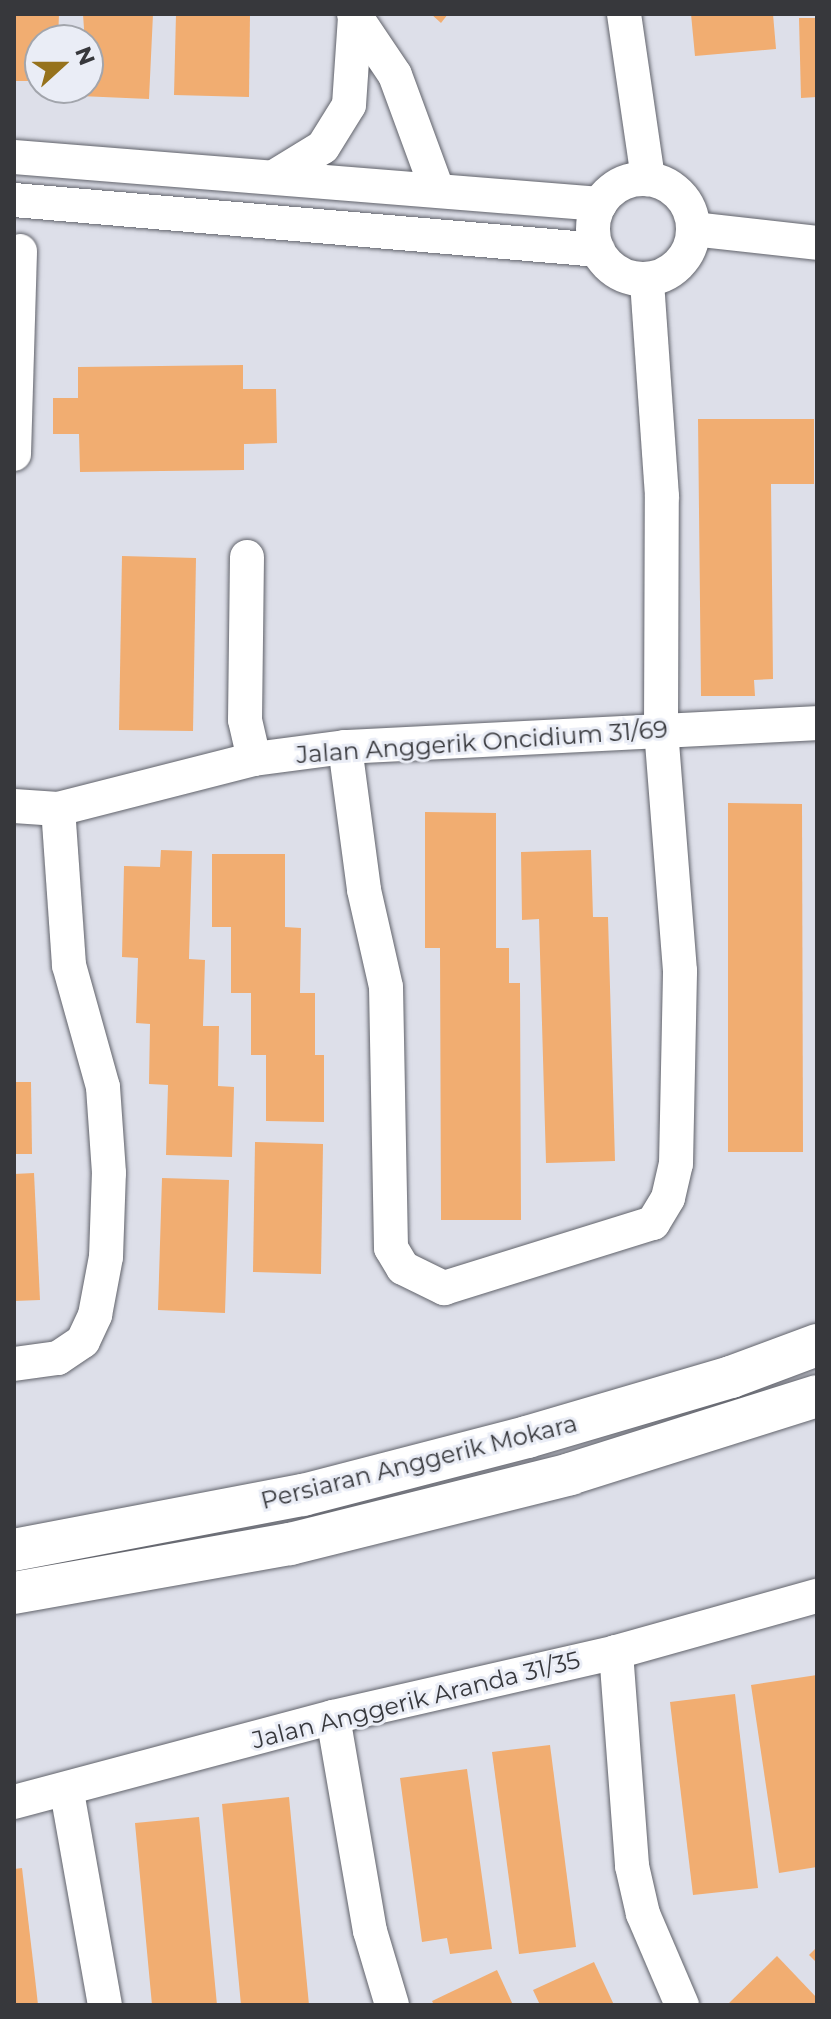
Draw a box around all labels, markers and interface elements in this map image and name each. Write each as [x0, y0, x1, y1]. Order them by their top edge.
north arrow [24, 24, 104, 104]
text: N [69, 43, 101, 69]
street label: Jalan Anggerik Oncidium 31/69 [295, 715, 669, 769]
street label: Persiaran Anggerik Mokara [258, 1409, 580, 1515]
street label: Jalan Anggerik Aranda 31/35 [249, 1645, 583, 1755]

